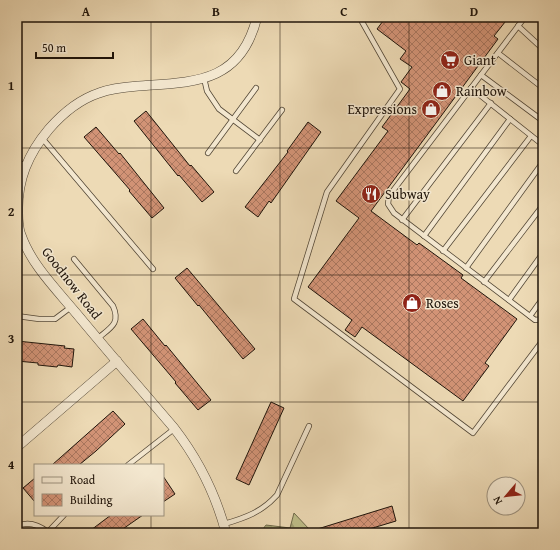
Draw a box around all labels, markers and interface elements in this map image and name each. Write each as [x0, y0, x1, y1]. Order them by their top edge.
text: A [82, 2, 91, 21]
text: B [212, 2, 220, 21]
text: C [340, 2, 348, 21]
text: D [470, 2, 478, 21]
scale bar [36, 34, 113, 60]
text: 50 m [42, 39, 66, 56]
supermarket icon: Giant [439, 49, 461, 71]
place label: Giant [464, 50, 496, 70]
text: 1 [8, 76, 14, 95]
shop icon: Rainbow [431, 80, 453, 102]
place label: Rainbow [456, 81, 507, 101]
shop icon: Expressions [420, 98, 442, 120]
place label: Expressions [347, 99, 417, 119]
restaurant icon: Subway [360, 183, 382, 205]
place label: Subway [385, 184, 430, 204]
text: 2 [8, 202, 15, 221]
street label: Goodnow Road [37, 243, 107, 324]
shop icon: Roses [401, 292, 423, 314]
place label: Roses [426, 293, 459, 313]
text: 3 [8, 329, 14, 348]
text: 4 [8, 455, 15, 474]
legend [34, 464, 164, 516]
text: Road [70, 471, 96, 488]
north arrow [486, 476, 526, 516]
text: Building [70, 491, 113, 508]
text: N [488, 493, 506, 508]

